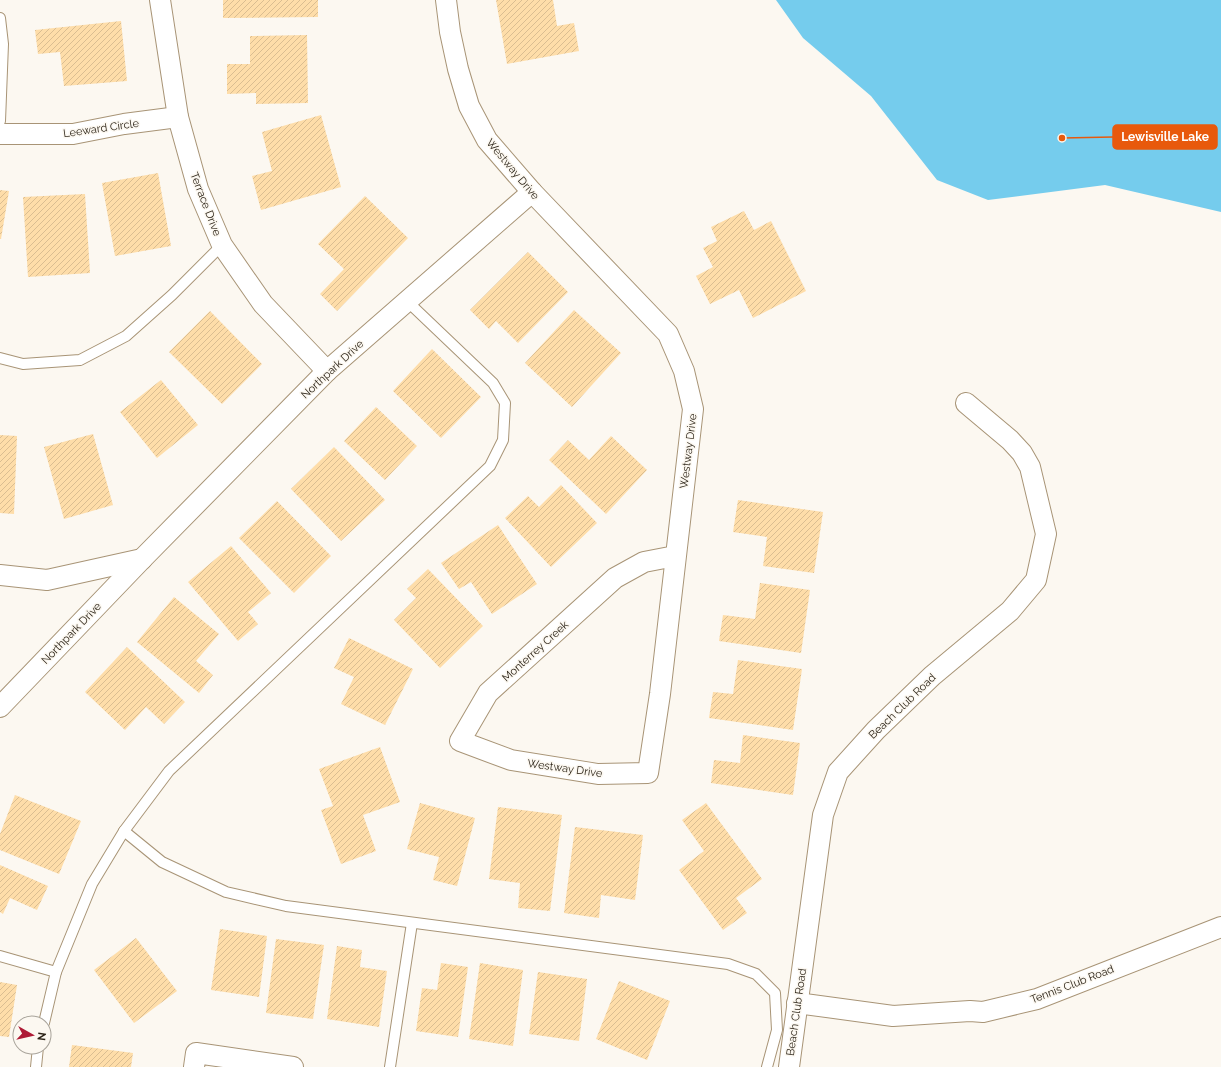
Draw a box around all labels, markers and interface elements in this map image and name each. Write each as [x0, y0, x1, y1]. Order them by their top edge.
street label: Leeward Circle [62, 117, 140, 140]
callout: Lewisville Lake [1113, 125, 1217, 149]
text: Lewisville Lake [1121, 130, 1209, 144]
street label: Westway Drive [483, 136, 542, 203]
street label: Terrace Drive [187, 171, 224, 238]
street label: Northpark Drive [298, 337, 367, 402]
street label: Westway Drive [677, 412, 700, 489]
street label: Northpark Drive [39, 600, 104, 667]
street label: Monterrey Creek [499, 618, 571, 685]
street label: Beach Club Road [866, 671, 939, 742]
street label: Westway Drive [527, 757, 604, 780]
street label: Tennis Club Road [1029, 963, 1116, 1006]
street label: Beach Club Road [784, 967, 809, 1057]
north arrow [12, 1015, 52, 1055]
text: N [34, 1031, 48, 1041]

